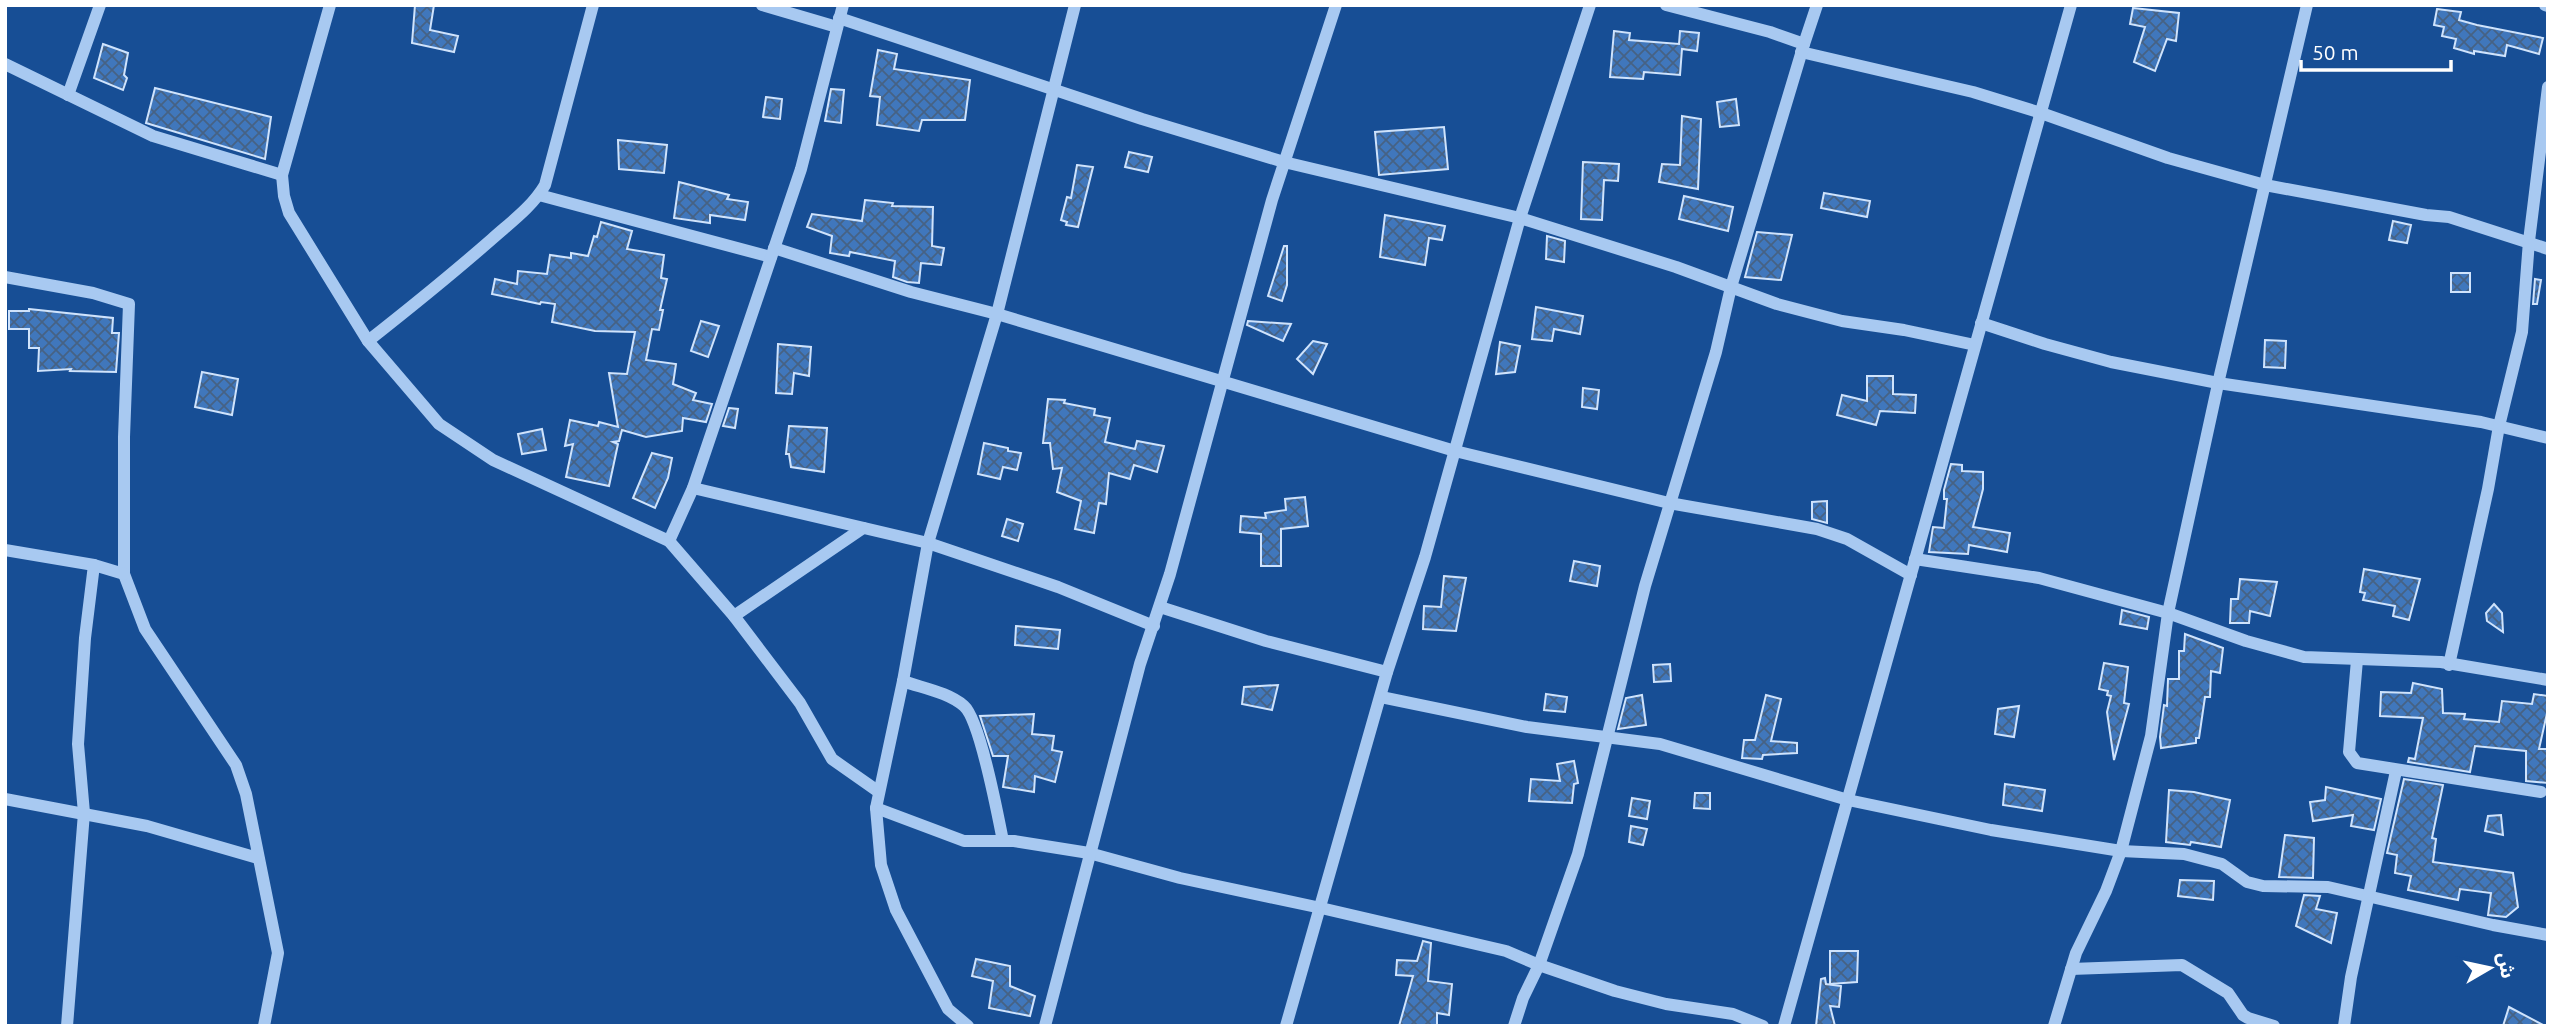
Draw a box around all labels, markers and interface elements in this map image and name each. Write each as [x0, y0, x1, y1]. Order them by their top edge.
scale bar [2301, 28, 2452, 72]
text: 50 m [2312, 40, 2359, 64]
north arrow [2455, 933, 2525, 1003]
text: ش [2494, 951, 2520, 980]

